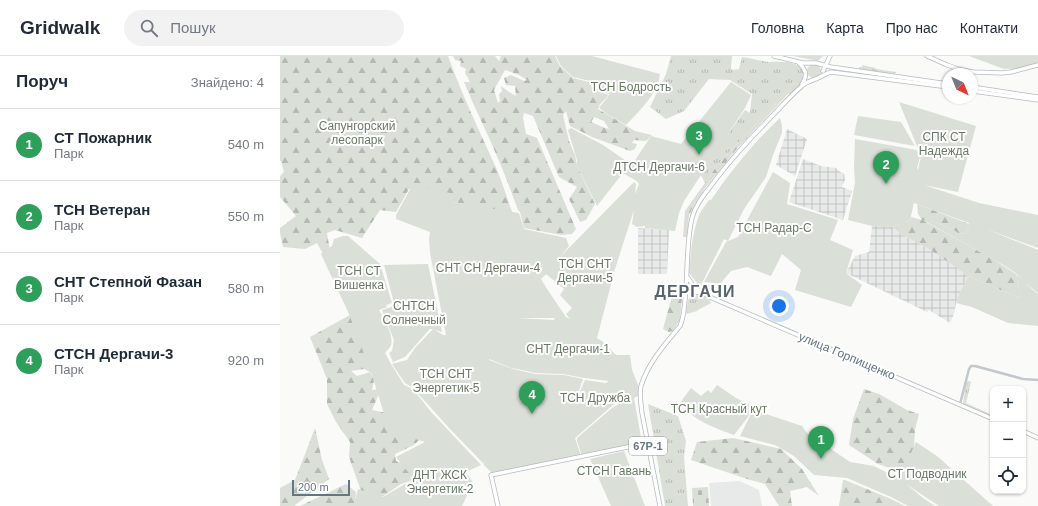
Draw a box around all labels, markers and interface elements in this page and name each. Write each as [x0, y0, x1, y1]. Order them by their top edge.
search box [124, 10, 404, 46]
text: Gridwalk [20, 17, 100, 38]
icon: search [138, 17, 160, 39]
text: Пошук [170, 19, 215, 36]
text: Головна [751, 20, 804, 36]
text: Карта [826, 20, 864, 36]
text: Про нас [886, 20, 938, 36]
text: Контакти [960, 20, 1018, 36]
north arrow [942, 68, 978, 104]
text: Поруч [16, 72, 68, 91]
text: Знайдено: 4 [191, 75, 264, 90]
park label: ТСН Бодрость [591, 80, 671, 94]
park label: Сапунгорский лесопарк [319, 119, 395, 147]
pin: 3 [686, 122, 712, 155]
text: СТ Пожарник [54, 129, 152, 146]
park label: СПК СТ Надежда [919, 130, 970, 158]
text: 1 [25, 137, 33, 152]
text: 540 m [228, 137, 264, 152]
text: Парк [54, 146, 84, 161]
pin: 2 [873, 151, 899, 184]
park label: ДТСН Дергачи-6 [613, 160, 705, 174]
text: ТСН Ветеран [54, 201, 150, 218]
text: 2 [25, 209, 33, 224]
text: 550 m [228, 209, 264, 224]
text: Парк [54, 218, 84, 233]
park label: ТСН Радар-С [736, 221, 812, 235]
park label: ТСН СНТ Дергачи-5 [557, 257, 613, 285]
park label: СНТ СН Дергачи-4 [436, 261, 540, 275]
park label: ТСН СТ Вишенка [334, 264, 384, 292]
text: СНТ Степной Фазан [54, 273, 202, 290]
text: 3 [25, 281, 33, 296]
text: 580 m [228, 281, 264, 296]
district label: ДЕРГАЧИ [655, 283, 735, 300]
text: Парк [54, 290, 84, 305]
your location [769, 296, 789, 316]
park label: СНТСН Солнечный [382, 299, 446, 327]
street label: улица Горпищенко [797, 329, 898, 383]
park label: СНТ Дергачи-1 [526, 342, 610, 356]
text: СТСН Дергачи-3 [54, 345, 173, 362]
text: 4 [25, 353, 33, 368]
text: 920 m [228, 353, 264, 368]
text: Парк [54, 362, 84, 377]
park label: ТСН СНТ Энергетик-5 [412, 367, 480, 395]
pin: 4 [519, 381, 545, 414]
map controls [990, 386, 1026, 494]
button: + [990, 386, 1026, 422]
park label: ТСН Дружба [560, 391, 630, 405]
park label: ТСН Красный кут [671, 402, 768, 416]
button: − [990, 422, 1026, 458]
pin: 1 [808, 426, 834, 459]
road number: 67Р-1 [629, 437, 667, 455]
button: locate [990, 458, 1026, 494]
park label: СТСН Гавань [577, 464, 651, 478]
park label: СТ Подводник [887, 467, 967, 481]
park label: ДНТ ЖСК Энергетик-2 [406, 468, 474, 496]
scale bar [292, 478, 350, 497]
text: 200 m [298, 481, 329, 493]

